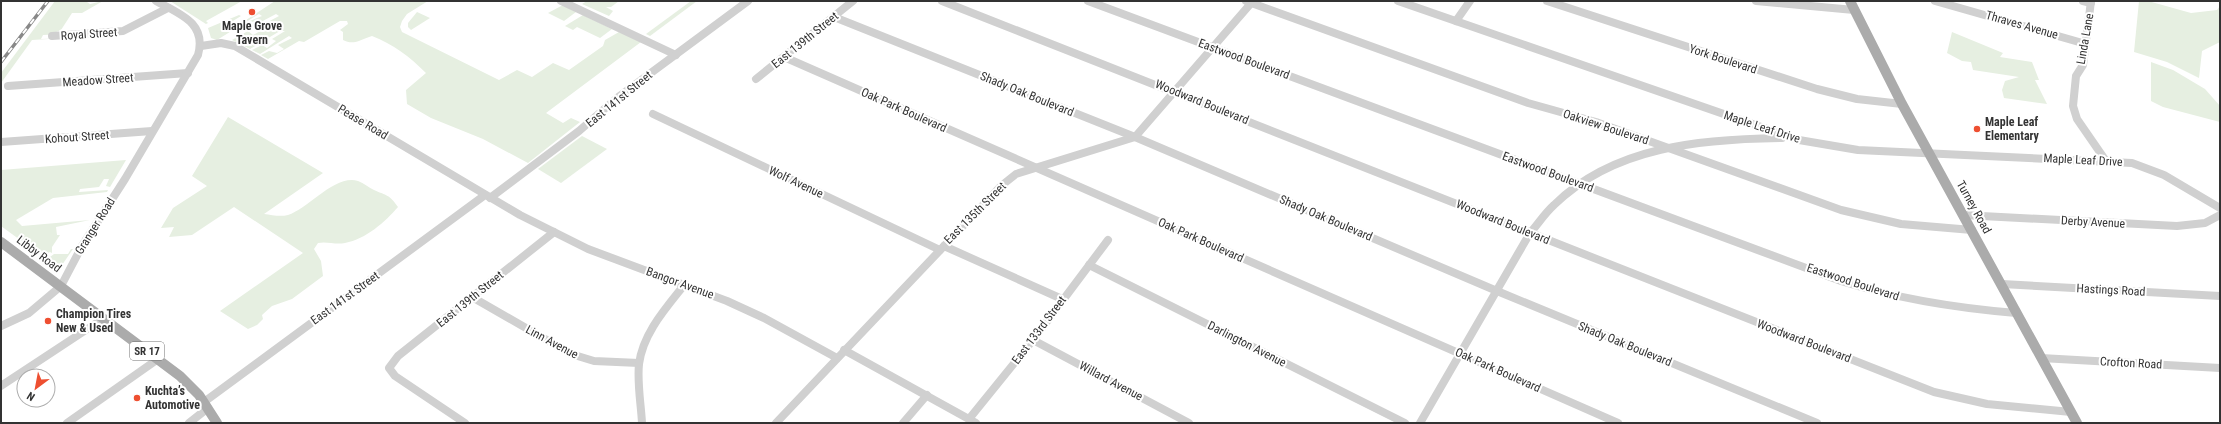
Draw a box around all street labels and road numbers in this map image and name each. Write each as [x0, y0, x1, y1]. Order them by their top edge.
street label: Thraves Avenue [1984, 8, 2060, 42]
street label: East 139th Street [769, 9, 841, 71]
street label: Linda Lane [2074, 12, 2096, 66]
street label: Royal Street [60, 25, 118, 43]
street label: Eastwood Boulevard [1196, 36, 1292, 82]
street label: York Boulevard [1687, 41, 1759, 77]
street label: East 141st Street [583, 68, 655, 130]
street label: Shady Oak Boulevard [978, 69, 1076, 119]
street label: Meadow Street [62, 71, 134, 89]
street label: Woodward Boulevard [1153, 77, 1251, 127]
street label: Oak Park Boulevard [859, 85, 949, 135]
street label: Pease Road [335, 102, 391, 142]
street label: Oakview Boulevard [1561, 107, 1651, 147]
street label: Maple Leaf Drive [1722, 108, 1802, 146]
street label: Kohout Street [44, 128, 110, 146]
street label: Eastwood Boulevard [1500, 149, 1596, 195]
street label: Maple Leaf Drive [2043, 151, 2123, 169]
street label: Wolf Avenue [766, 163, 826, 201]
street label: Turney Road [1954, 178, 1994, 236]
street label: East 135th Street [941, 179, 1009, 247]
street label: Shady Oak Boulevard [1277, 192, 1375, 244]
street label: Granger Road [72, 195, 118, 257]
street label: Woodward Boulevard [1454, 197, 1552, 247]
street label: Derby Avenue [2061, 213, 2126, 231]
street label: Oak Park Boulevard [1156, 215, 1246, 265]
street label: Libby Road [14, 233, 64, 275]
street label: Eastwood Boulevard [1805, 260, 1901, 304]
street label: Bangor Avenue [644, 264, 716, 302]
street label: East 141st Street [308, 268, 382, 328]
street label: East 139th Street [434, 268, 506, 330]
street label: Hastings Road [2076, 281, 2146, 299]
street label: East 133rd Street [1009, 293, 1069, 367]
street label: Woodward Boulevard [1755, 317, 1853, 365]
street label: Darlington Avenue [1205, 318, 1289, 370]
street label: Shady Oak Boulevard [1576, 319, 1674, 369]
street label: Linn Avenue [523, 322, 581, 362]
road number: SR 17 [130, 342, 164, 360]
street label: Oak Park Boulevard [1453, 345, 1543, 395]
street label: Crofton Road [2100, 354, 2163, 372]
street label: Willard Avenue [1077, 358, 1145, 404]

